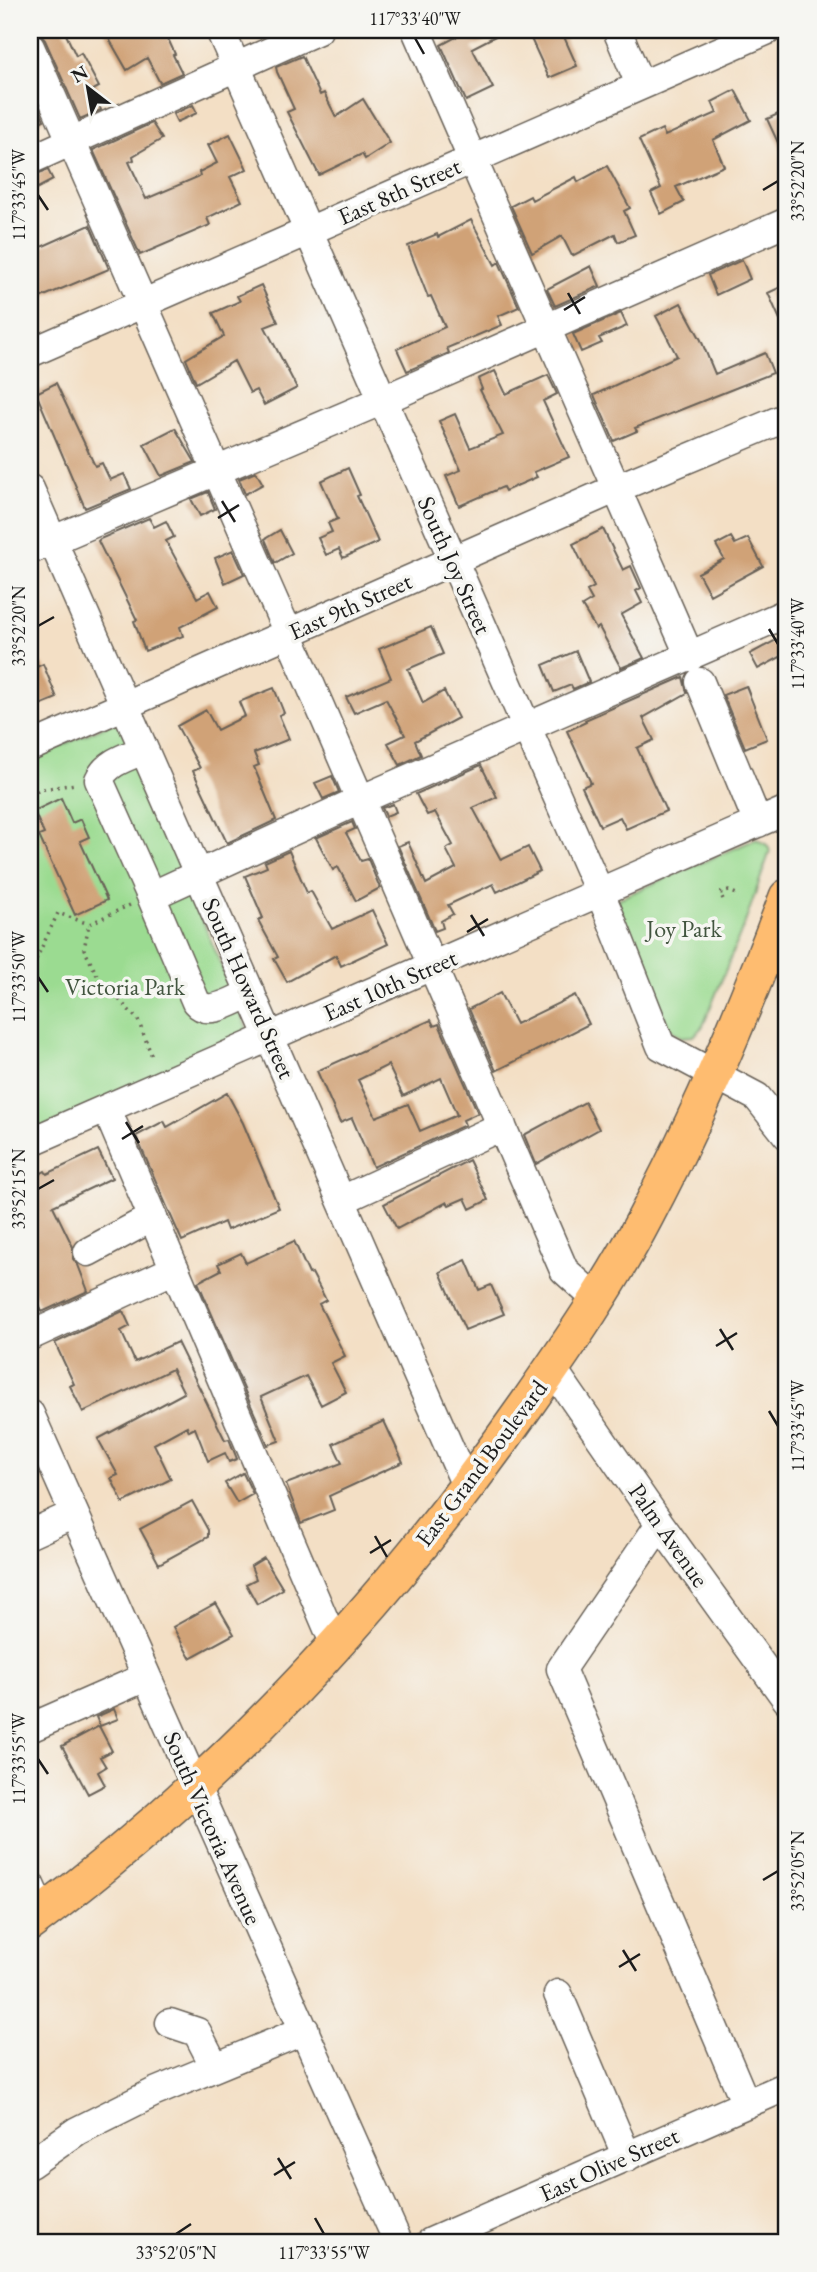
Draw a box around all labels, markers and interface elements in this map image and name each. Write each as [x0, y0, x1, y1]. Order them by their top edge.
text: 117°33'40"W [369, 7, 461, 30]
north arrow [52, 52, 122, 122]
text: N [66, 59, 93, 89]
text: 33°52'20"N [786, 140, 809, 221]
text: 117°33'45"W [7, 149, 30, 241]
street label: East 8th Street [333, 150, 466, 232]
street label: South Joy Street [411, 491, 499, 639]
street label: East 9th Street [284, 565, 417, 647]
text: 33°52'20"N [7, 585, 30, 666]
text: 117°33'40"W [786, 598, 809, 690]
street label: South Howard Street [195, 893, 303, 1084]
park label: Joy Park [644, 913, 723, 944]
text: 117°33'50"W [7, 931, 30, 1023]
street label: East 10th Street [318, 942, 462, 1028]
park label: Victoria Park [65, 971, 186, 1002]
text: 33°52'15"N [7, 1148, 30, 1229]
street label: East Grand Boulevard [408, 1373, 554, 1553]
text: 117°33'45"W [786, 1380, 809, 1472]
street label: Palm Avenue [622, 1477, 716, 1593]
text: 117°33'55"W [7, 1713, 30, 1805]
street label: South Victoria Avenue [156, 1727, 270, 1929]
text: 33°52'05"N [786, 1830, 809, 1911]
street label: East Olive Street [534, 2119, 684, 2209]
text: 33°52'05"N [136, 2241, 217, 2264]
text: 117°33'55"W [278, 2241, 370, 2264]

